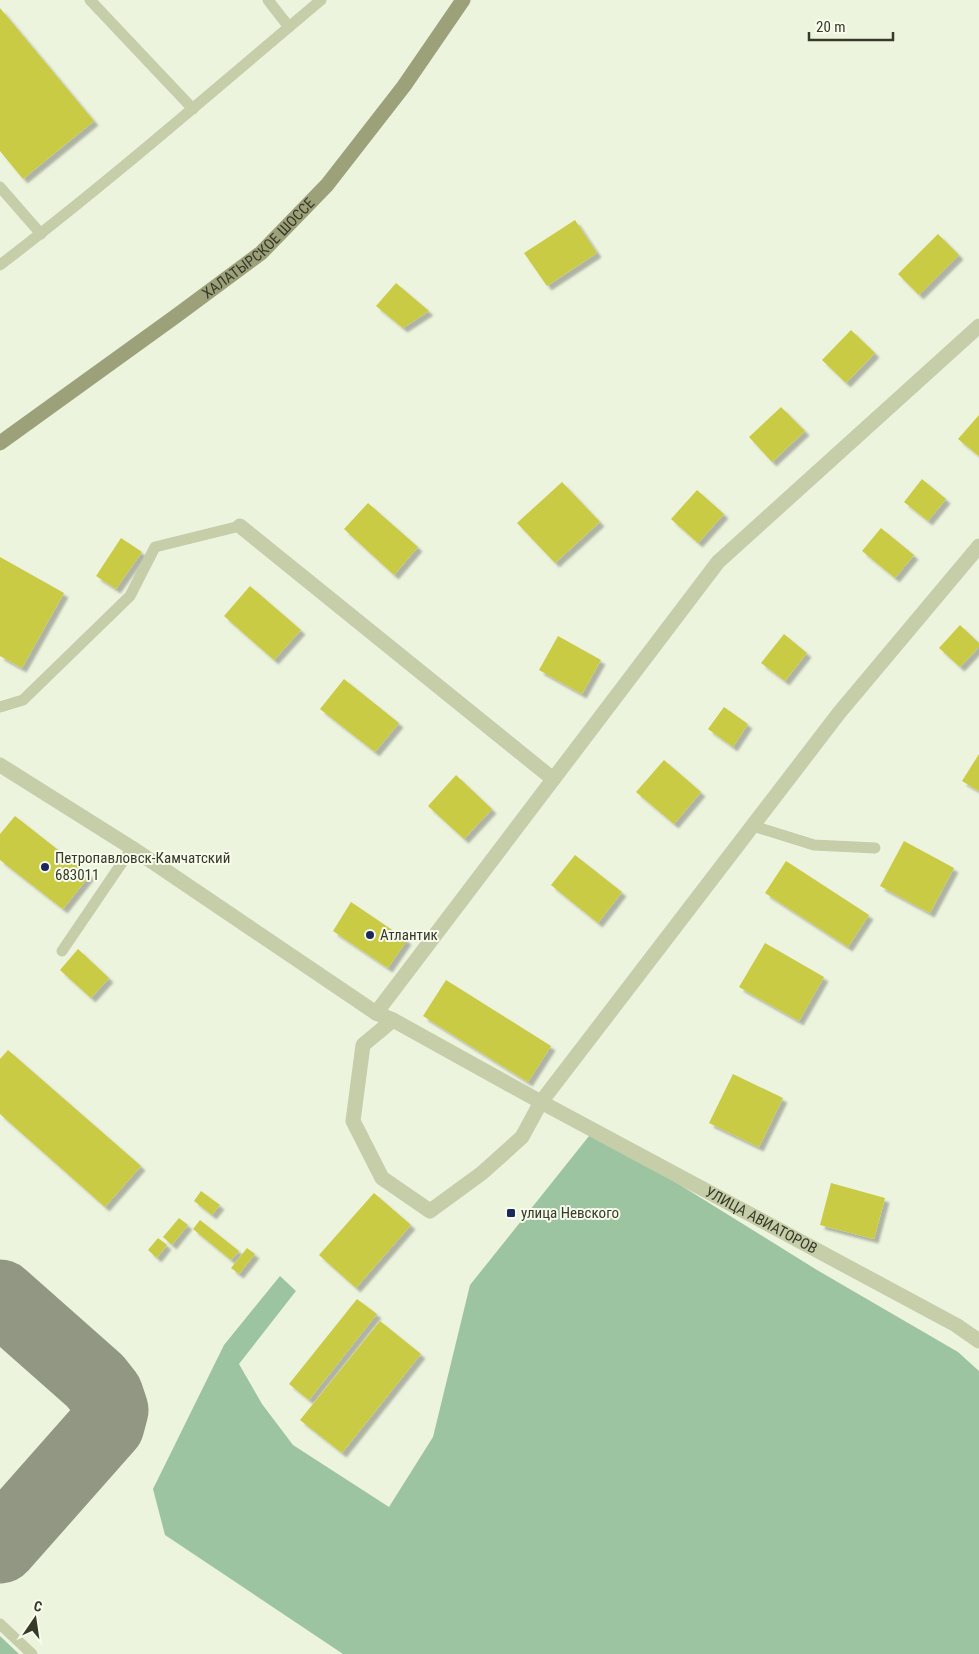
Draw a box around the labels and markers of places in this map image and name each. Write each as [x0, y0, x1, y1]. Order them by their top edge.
place label: Петропавловск-Камчатский 683011 [55, 849, 230, 884]
marker: Петропавловск-Камчатский 683011 [39, 861, 51, 873]
place label: Атлантик [380, 926, 438, 944]
marker: Атлантик [364, 929, 376, 941]
place label: улица Невского [521, 1204, 619, 1222]
marker: улица Невского [505, 1207, 517, 1219]

